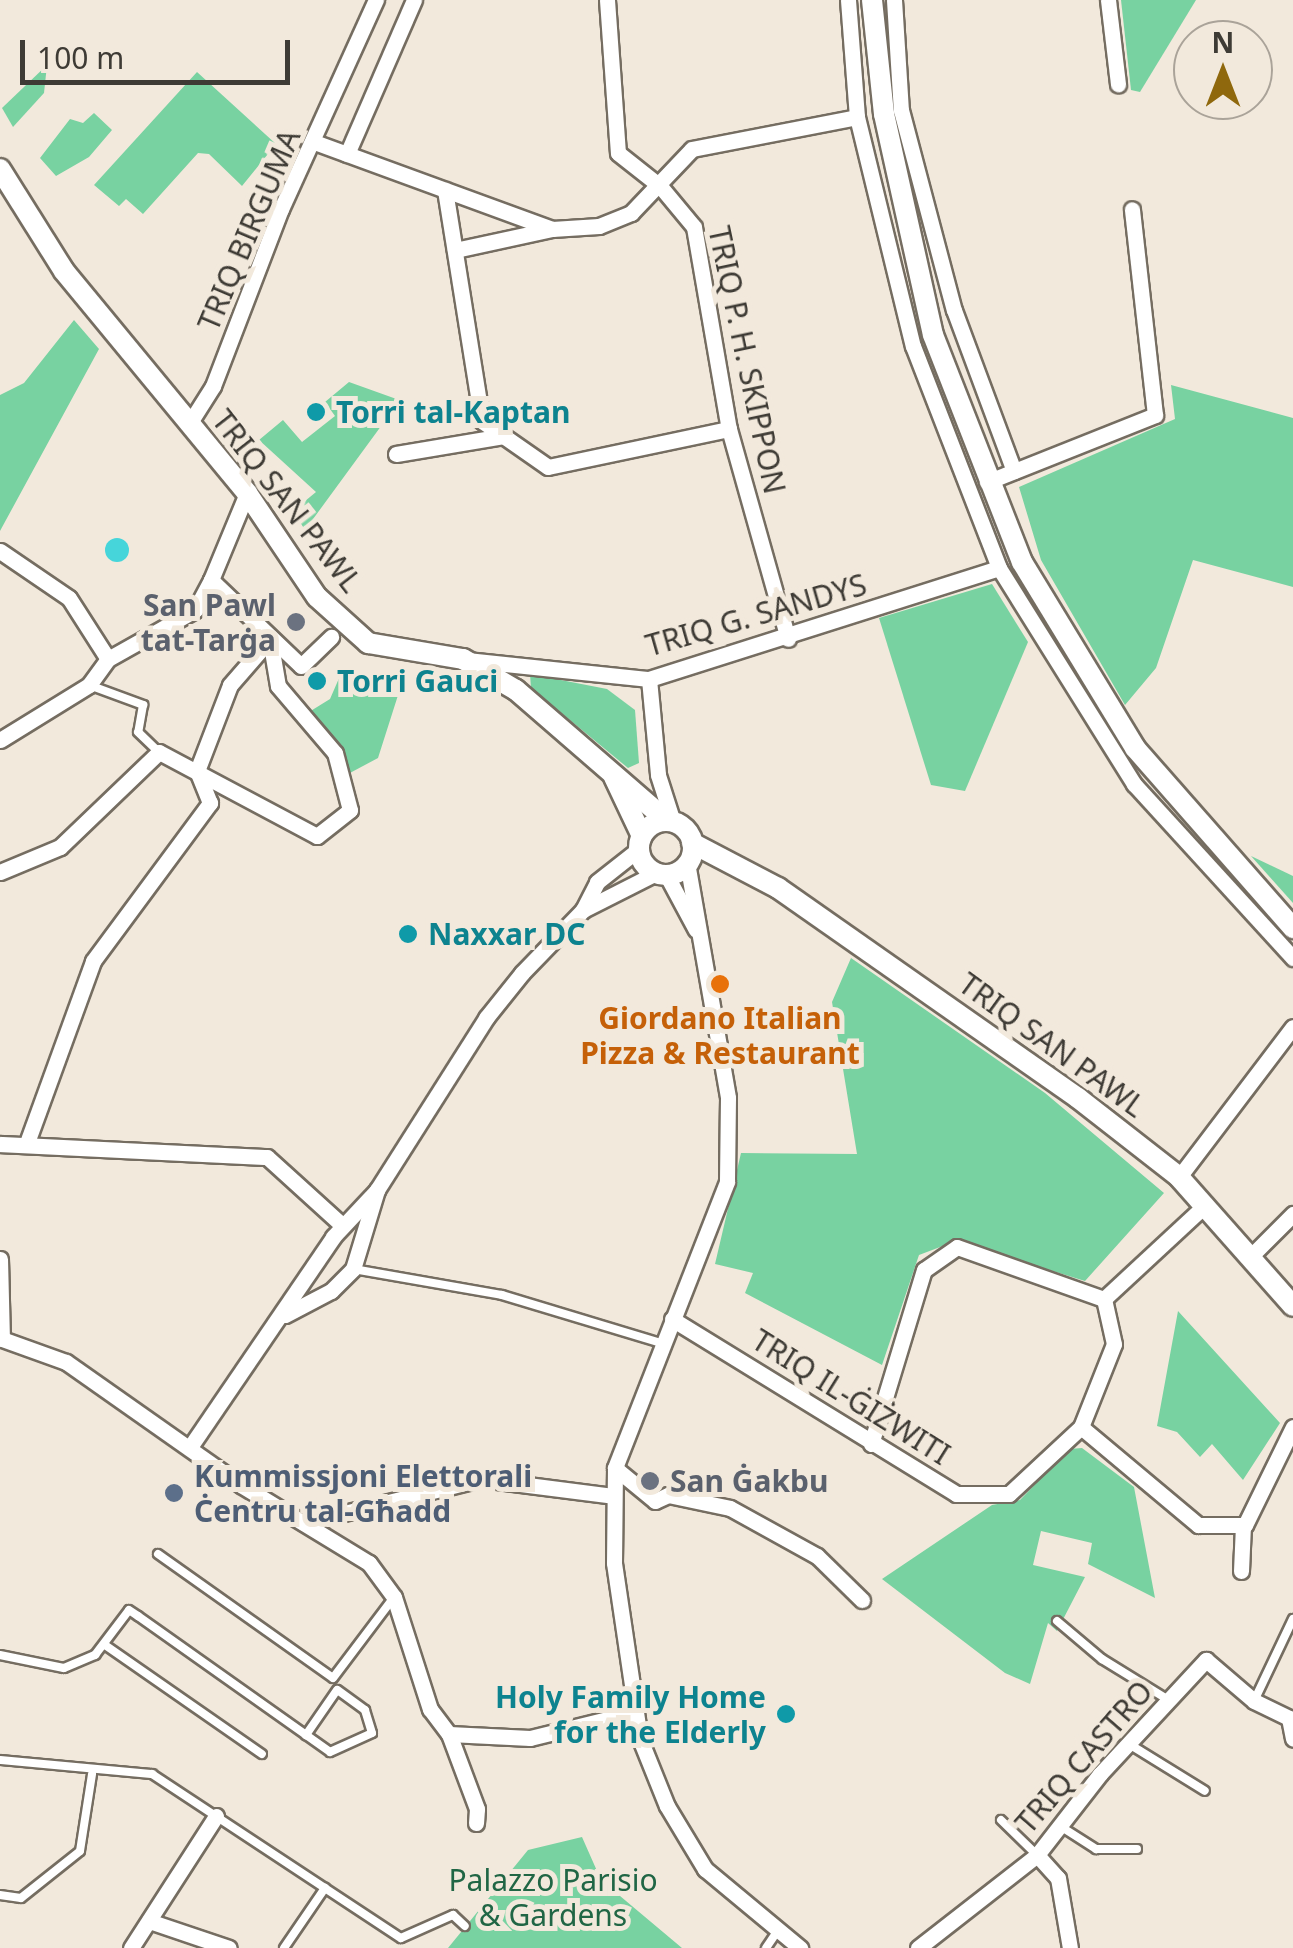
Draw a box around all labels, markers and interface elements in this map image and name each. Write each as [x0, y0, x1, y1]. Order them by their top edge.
scale bar [25, 20, 295, 82]
north arrow [1173, 20, 1273, 120]
text: N [1212, 23, 1234, 61]
text: 100 m [37, 37, 124, 78]
street label: TRIQ BIRGUMA [190, 124, 308, 336]
street label: TRIQ P. H. SKIPPON [701, 223, 793, 497]
place label: Torri tal-Kaptan [336, 394, 570, 430]
marker: Torri tal-Kaptan [305, 401, 327, 423]
street label: TRIQ SAN PAWL [205, 403, 369, 599]
street label: TRIQ G. SANDYS [641, 566, 871, 664]
place label: San Pawl tat-Tarġa [141, 587, 276, 658]
marker: San Pawl tat-Tarġa [285, 611, 307, 633]
place label: Torri Gauci [337, 663, 498, 699]
marker: Torri Gauci [306, 670, 328, 692]
place label: Naxxar DC [428, 916, 585, 952]
marker: Naxxar DC [397, 923, 419, 945]
street label: TRIQ SAN PAWL [952, 965, 1152, 1125]
marker: Giordano Italian Pizza & Restaurant [709, 973, 731, 995]
place label: Giordano Italian Pizza & Restaurant [580, 1000, 860, 1070]
street label: TRIQ IL-ĠIŻWITI [745, 1322, 957, 1472]
place label: Kummissjoni Elettorali Ċentru tal-Għadd [194, 1458, 532, 1528]
place label: San Ġakbu [670, 1463, 829, 1499]
marker: San Ġakbu [639, 1470, 661, 1492]
marker: Kummissjoni Elettorali Ċentru tal-Għadd [163, 1482, 185, 1504]
street label: TRIQ CASTRO [1008, 1673, 1160, 1841]
place label: Holy Family Home for the Elderly [495, 1679, 766, 1750]
marker: Holy Family Home for the Elderly [775, 1703, 797, 1725]
park label: Palazzo Parisio & Gardens [448, 1862, 658, 1932]

